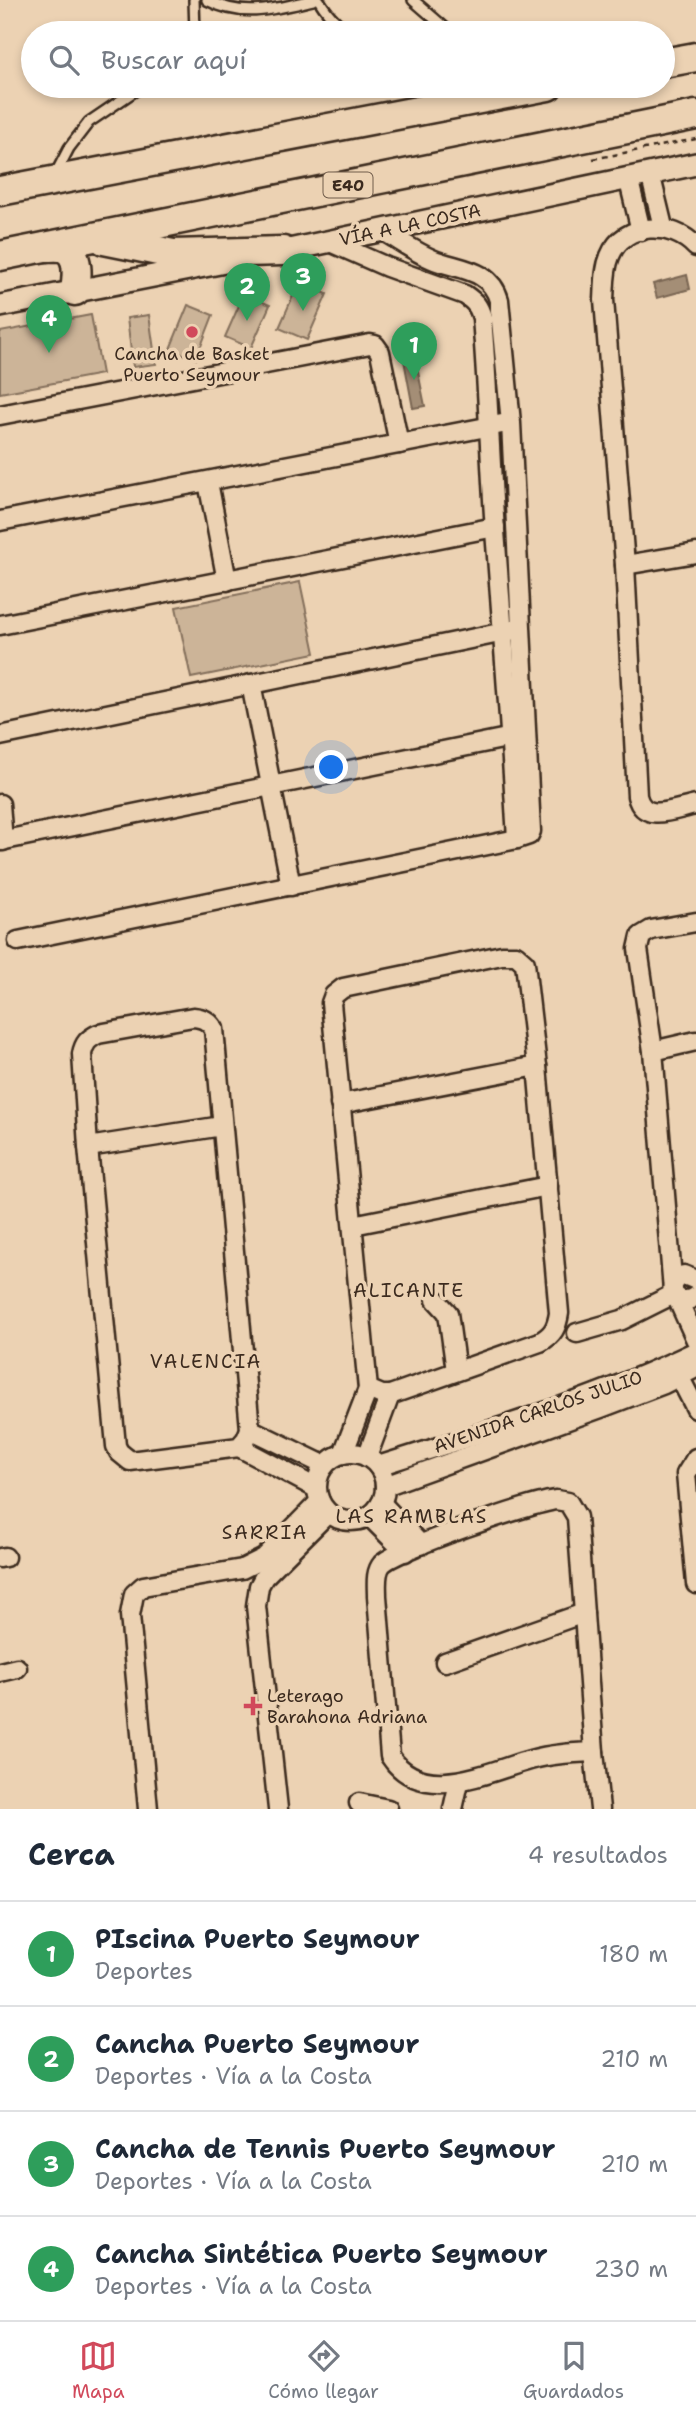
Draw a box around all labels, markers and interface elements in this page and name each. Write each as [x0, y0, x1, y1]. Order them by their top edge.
search box [21, 21, 675, 98]
icon: search [45, 41, 83, 79]
text: Buscar aquí [101, 42, 247, 77]
road number: E40 [324, 172, 372, 197]
street label: VÍA A LA COSTA [337, 198, 483, 252]
pin: 3 [280, 253, 326, 311]
pin: 2 [224, 263, 270, 321]
pin: 4 [26, 295, 72, 353]
pin: 1 [391, 322, 437, 380]
marker: Cancha de Basket Puerto Seymour [184, 324, 200, 340]
place label: Cancha de Basket Puerto Seymour [114, 342, 270, 387]
your location [314, 750, 348, 784]
district label: ALICANTE [353, 1278, 465, 1303]
district label: VALENCIA [150, 1349, 262, 1374]
street label: AVENIDA CARLOS JULIO [431, 1365, 645, 1459]
district label: LAS RAMBLAS [336, 1504, 488, 1529]
district label: SARRIA [222, 1520, 308, 1545]
place label: Leterago Barahona Adriana [267, 1684, 427, 1729]
marker: Leterago Barahona Adriana [245, 1698, 261, 1714]
text: Cerca [28, 1834, 115, 1875]
text: 4 resultados [528, 1840, 668, 1870]
text: PIscina Puerto Seymour [95, 1921, 420, 1956]
text: 1 [46, 1939, 56, 1969]
text: 180 m [599, 1939, 668, 1969]
text: Deportes [95, 1956, 193, 1986]
text: Cancha Puerto Seymour [95, 2026, 420, 2061]
text: 2 [43, 2044, 59, 2074]
text: 210 m [600, 2044, 668, 2074]
text: Deportes · Vía a la Costa [95, 2061, 372, 2091]
text: Cancha de Tennis Puerto Seymour [95, 2131, 555, 2166]
text: 3 [43, 2149, 59, 2179]
text: 210 m [600, 2149, 668, 2179]
text: Deportes · Vía a la Costa [95, 2166, 372, 2196]
text: Cancha Sintética Puerto Seymour [95, 2236, 548, 2271]
text: 4 [43, 2254, 59, 2284]
text: 230 m [594, 2254, 668, 2284]
text: Deportes · Vía a la Costa [95, 2271, 372, 2301]
tab: Mapa [72, 2337, 124, 2404]
tab: Cómo llegar [268, 2337, 379, 2404]
tab: Guardados [523, 2337, 624, 2404]

